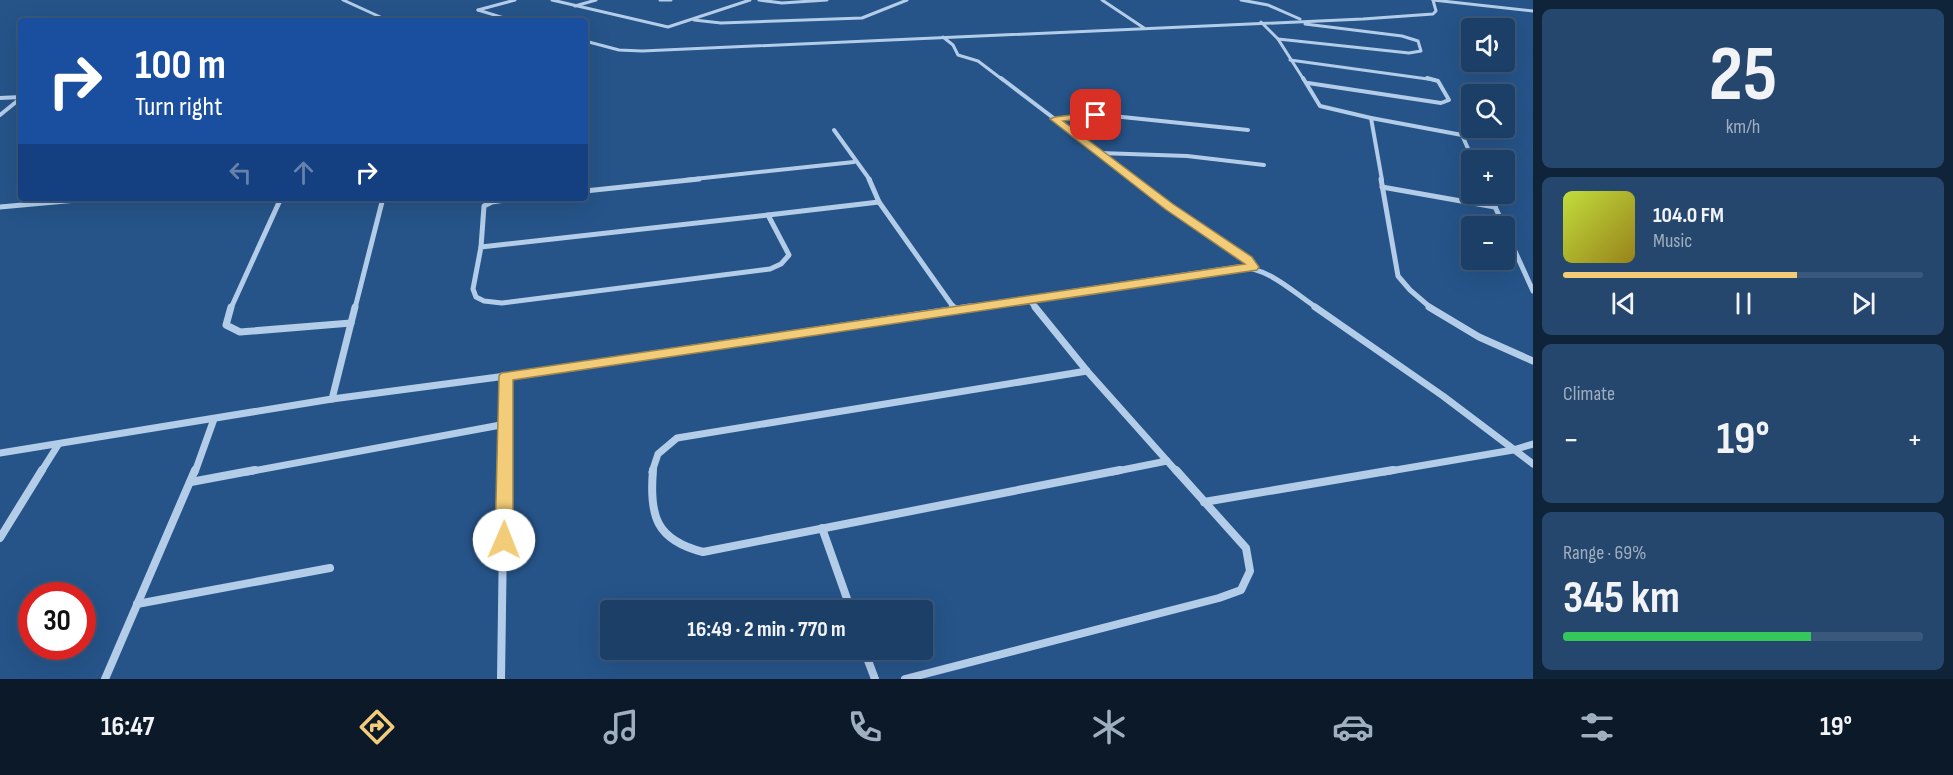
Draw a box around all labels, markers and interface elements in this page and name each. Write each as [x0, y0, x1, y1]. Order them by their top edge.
map controls [1461, 18, 1515, 270]
button: sound [1461, 18, 1515, 72]
text: 25 [1709, 29, 1777, 122]
text: 100 m [135, 40, 226, 91]
icon: right [36, 42, 114, 120]
button: search [1461, 84, 1515, 138]
pin [1070, 89, 1121, 140]
text: Turn right [135, 91, 222, 123]
icon: arrive [1079, 98, 1112, 131]
text: km/h [1726, 115, 1760, 139]
button: + [1461, 150, 1515, 204]
icon: left [224, 156, 257, 189]
icon: ahead [287, 156, 320, 189]
icon: right [350, 156, 383, 189]
text: 104.0 FM [1653, 202, 1724, 229]
button: − [1461, 216, 1515, 270]
text: Music [1653, 229, 1692, 253]
icon: previous [1607, 287, 1640, 320]
icon: pause [1727, 287, 1760, 320]
icon: next [1847, 287, 1880, 320]
text: Climate [1563, 382, 1615, 406]
text: 19° [1716, 412, 1770, 467]
text: − [1563, 420, 1579, 460]
text: + [1907, 420, 1923, 460]
position arrow [472, 508, 536, 572]
text: Range · 69% [1563, 541, 1647, 565]
text: 345 km [1563, 571, 1680, 626]
speed limit sign: 30 [18, 582, 96, 660]
text: 16:49 · 2 min · 770 m [687, 616, 846, 643]
icon: directions [356, 706, 398, 748]
icon: music [600, 706, 642, 748]
icon: phone [844, 706, 886, 748]
icon: climate [1088, 706, 1130, 748]
icon: car [1332, 706, 1374, 748]
icon: filters [1576, 706, 1618, 748]
text: 16:47 [101, 711, 154, 743]
text: 19° [1820, 711, 1852, 743]

